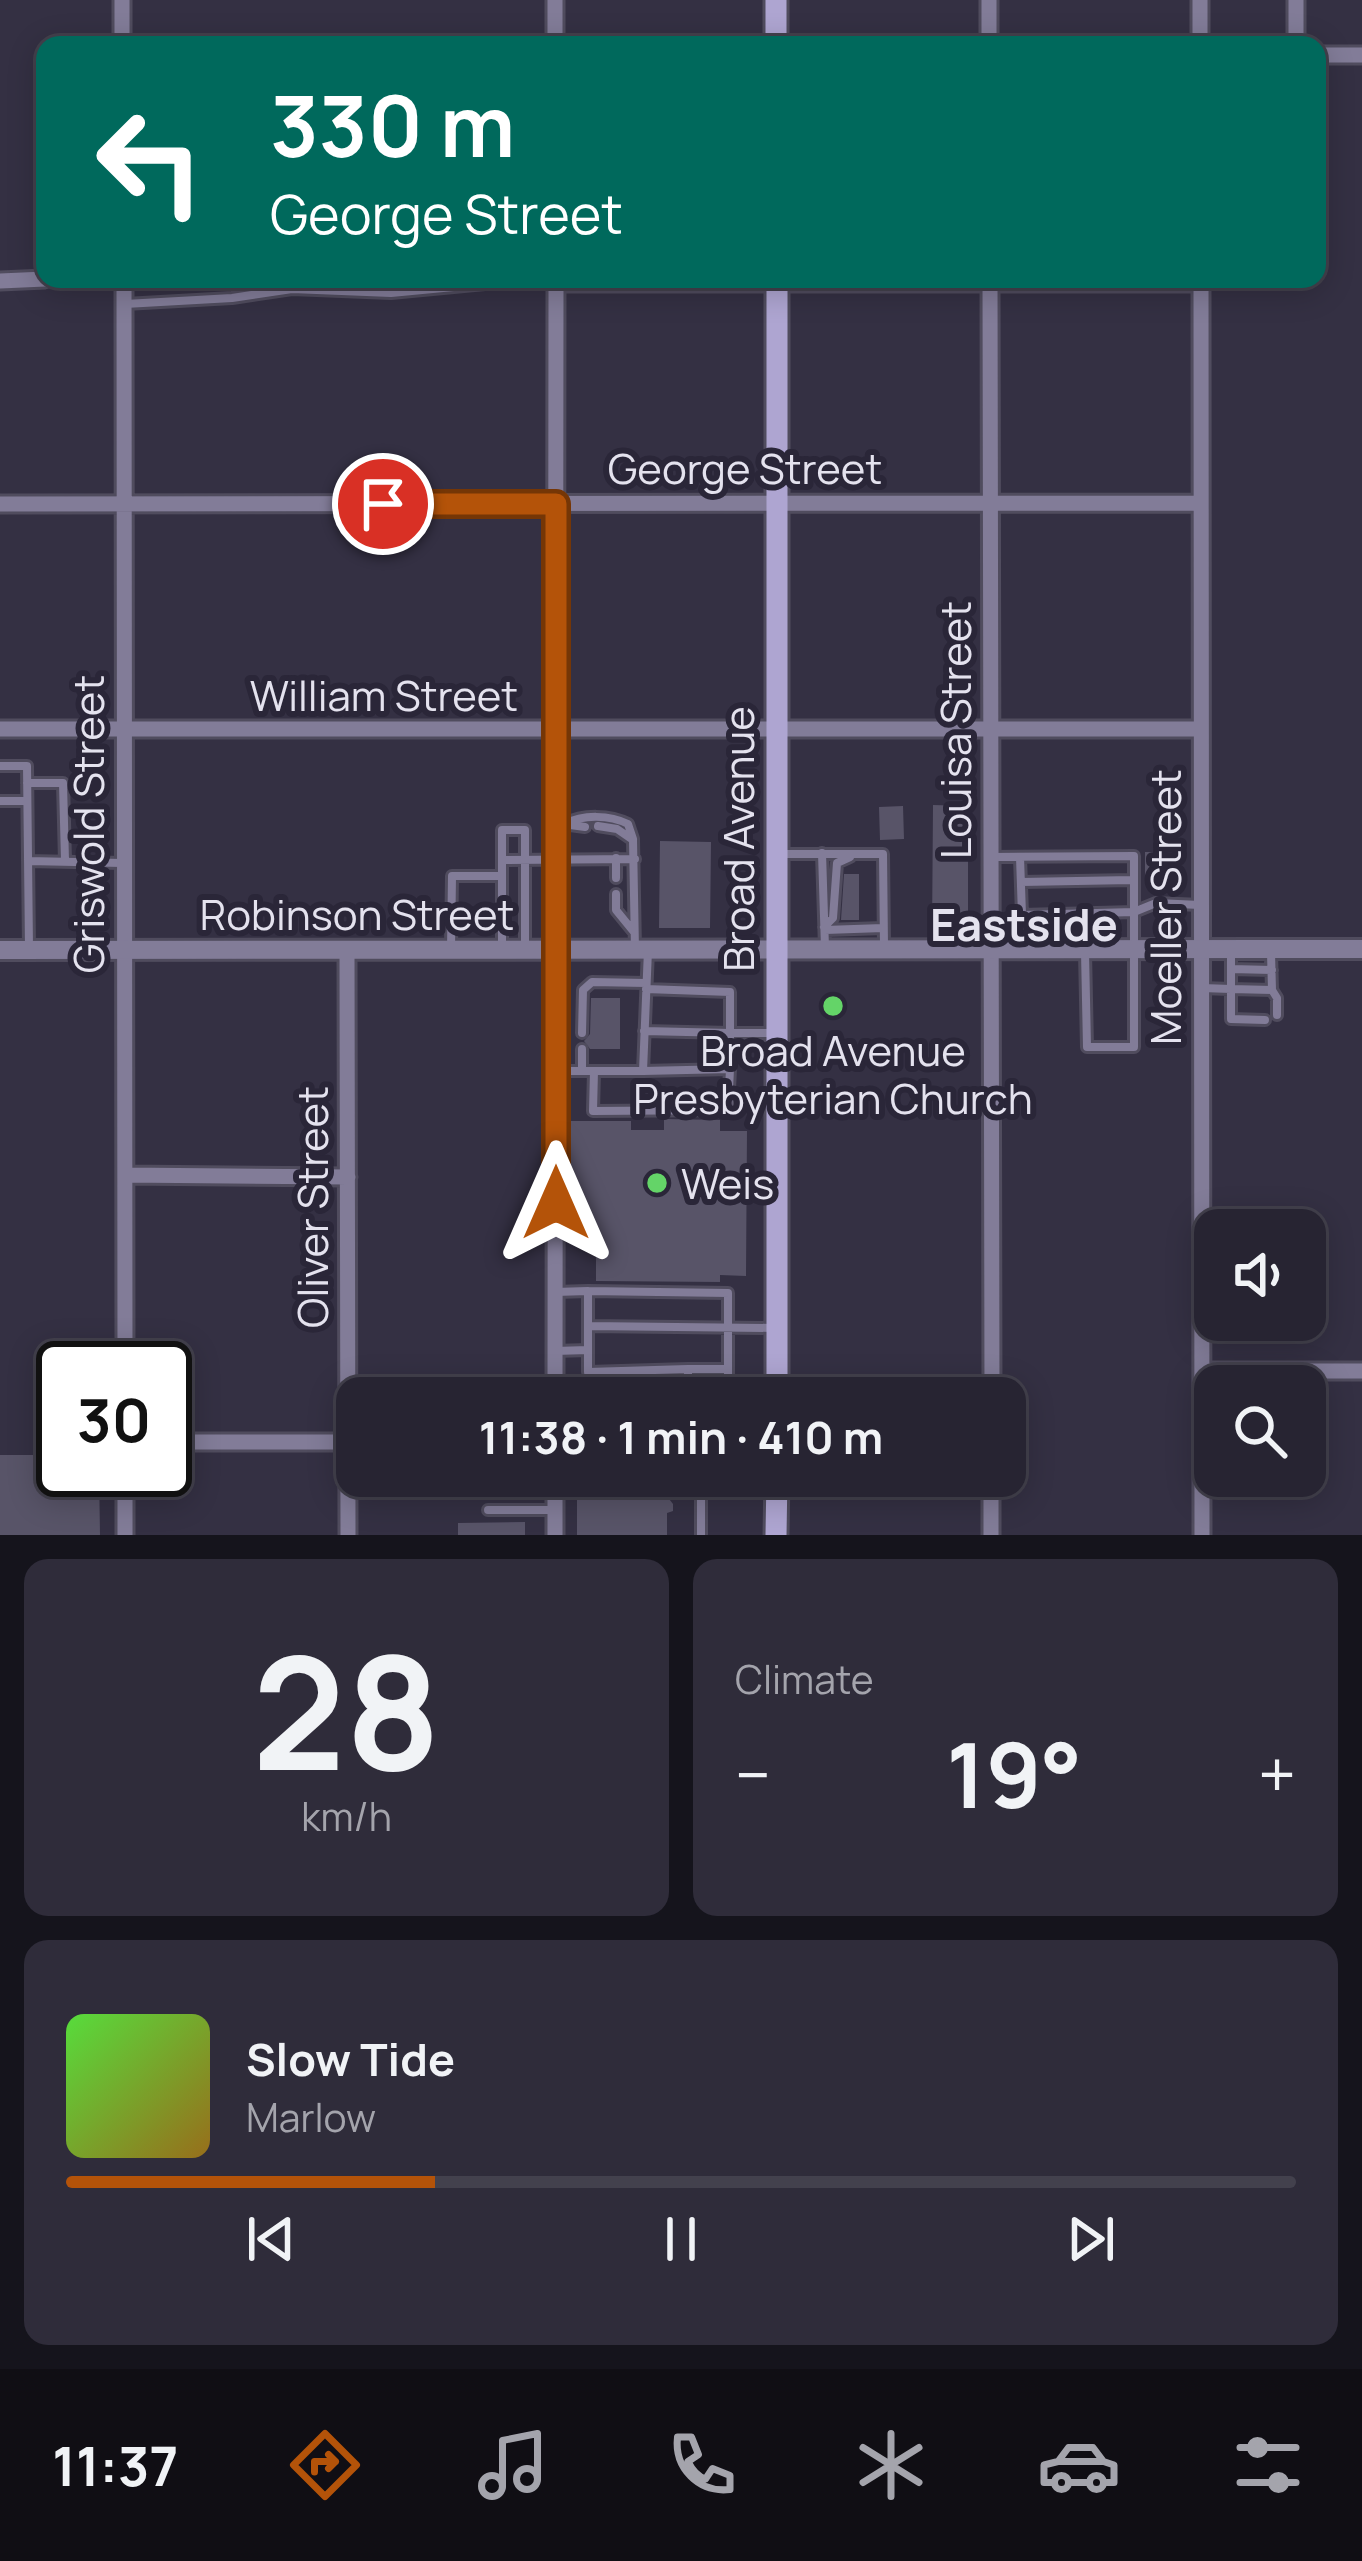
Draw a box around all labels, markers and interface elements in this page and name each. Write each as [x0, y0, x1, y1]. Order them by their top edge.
text: 330 m [270, 67, 515, 182]
icon: left [72, 84, 228, 240]
text: George Street [270, 176, 623, 250]
street label: George Street [608, 439, 882, 497]
pin [332, 453, 434, 555]
icon: arrive [350, 471, 416, 537]
street label: Louisa Street [926, 601, 984, 859]
street label: William Street [250, 666, 518, 724]
street label: Griswold Street [59, 675, 117, 973]
street label: Broad Avenue [709, 706, 767, 972]
street label: Moeller Street [1136, 769, 1194, 1045]
street label: Robinson Street [200, 885, 514, 943]
district label: Eastside [930, 893, 1118, 955]
marker: Broad Avenue Presbyterian Church [820, 993, 846, 1019]
place label: Broad Avenue Presbyterian Church [633, 1021, 1033, 1127]
street label: Oliver Street [283, 1086, 341, 1328]
position arrow [493, 1140, 619, 1266]
place label: Weis [681, 1154, 774, 1212]
marker: Weis [644, 1170, 670, 1196]
map controls [1194, 1209, 1326, 1497]
button: sound [1194, 1209, 1326, 1341]
speed limit sign: 30 [36, 1341, 192, 1497]
button: search [1194, 1365, 1326, 1497]
text: 11:38 · 1 min · 410 m [479, 1406, 883, 1468]
text: 28 [252, 1604, 441, 1817]
text: Climate [735, 1652, 874, 1706]
text: 19° [946, 1712, 1082, 1835]
text: − [735, 1729, 771, 1819]
text: + [1258, 1729, 1296, 1819]
text: km/h [301, 1789, 392, 1843]
text: Slow Tide [246, 2028, 455, 2090]
text: Marlow [246, 2090, 376, 2144]
icon: previous [238, 2206, 304, 2272]
icon: pause [648, 2206, 714, 2272]
icon: next [1058, 2206, 1124, 2272]
icon: directions [283, 2423, 367, 2507]
icon: music [471, 2423, 555, 2507]
icon: phone [660, 2423, 744, 2507]
icon: climate [849, 2423, 933, 2507]
icon: car [1037, 2423, 1121, 2507]
icon: filters [1226, 2423, 1310, 2507]
text: 11:37 [52, 2428, 178, 2502]

